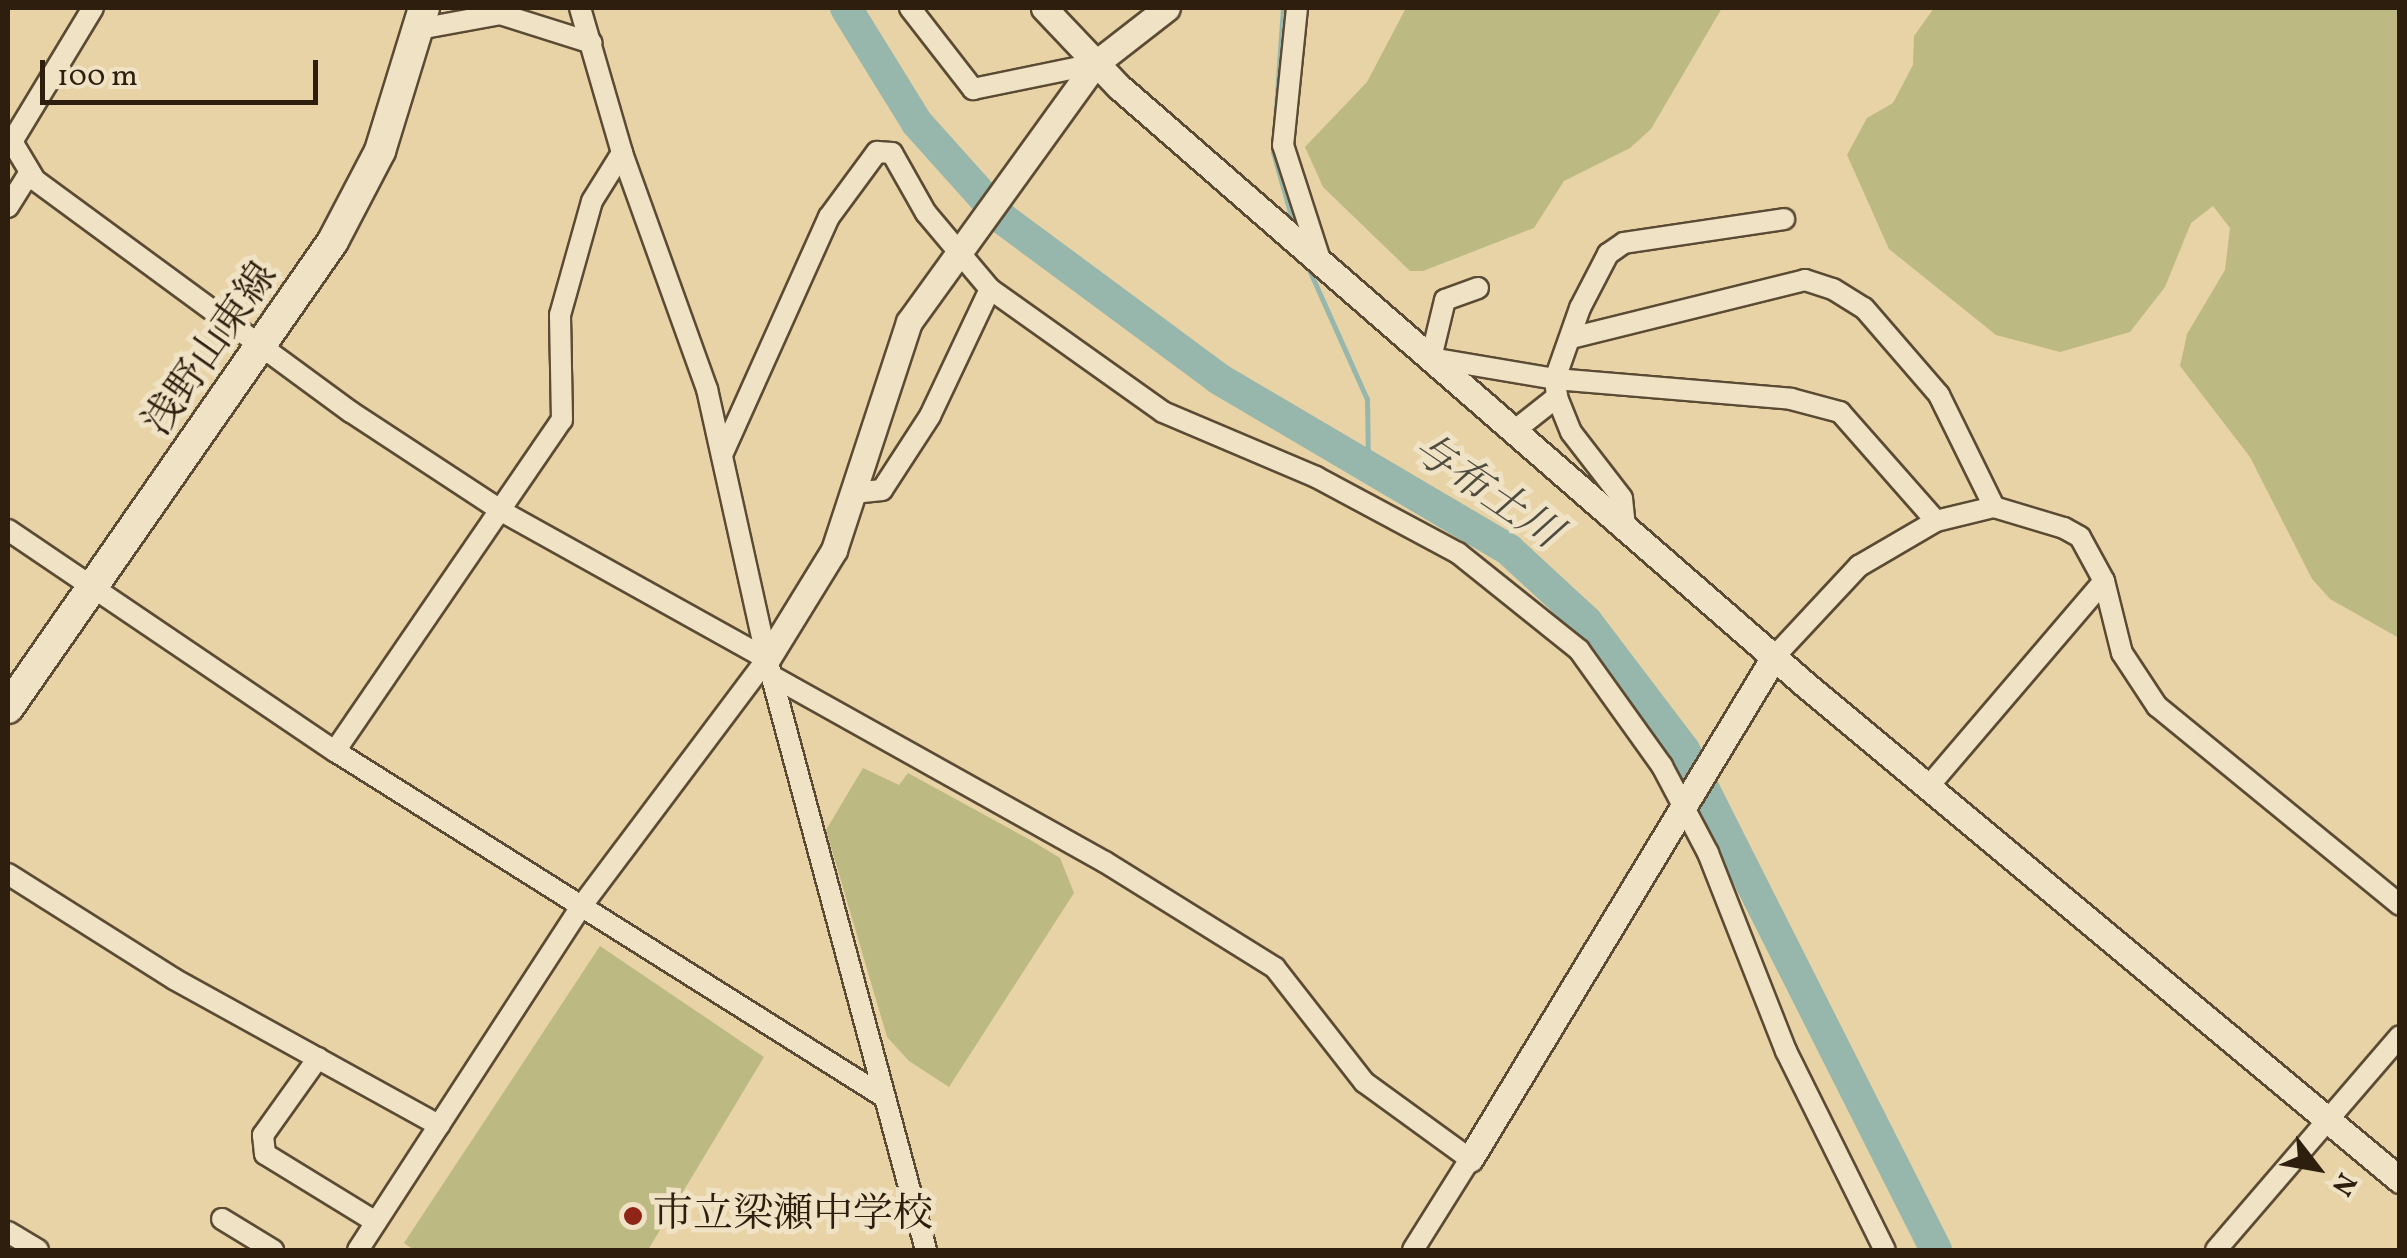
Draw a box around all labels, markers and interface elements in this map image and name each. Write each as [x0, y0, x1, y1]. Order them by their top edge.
scale bar [45, 40, 322, 102]
text: 100 m [57, 56, 138, 98]
street label: 浅野山東線 [135, 254, 289, 446]
water label: 与布土川 [1401, 425, 1569, 561]
north arrow [2267, 1118, 2367, 1218]
text: N [2321, 1165, 2365, 1202]
place label: 市立梁瀬中学校 [653, 1192, 933, 1240]
marker: 市立梁瀬中学校 [622, 1205, 644, 1227]

